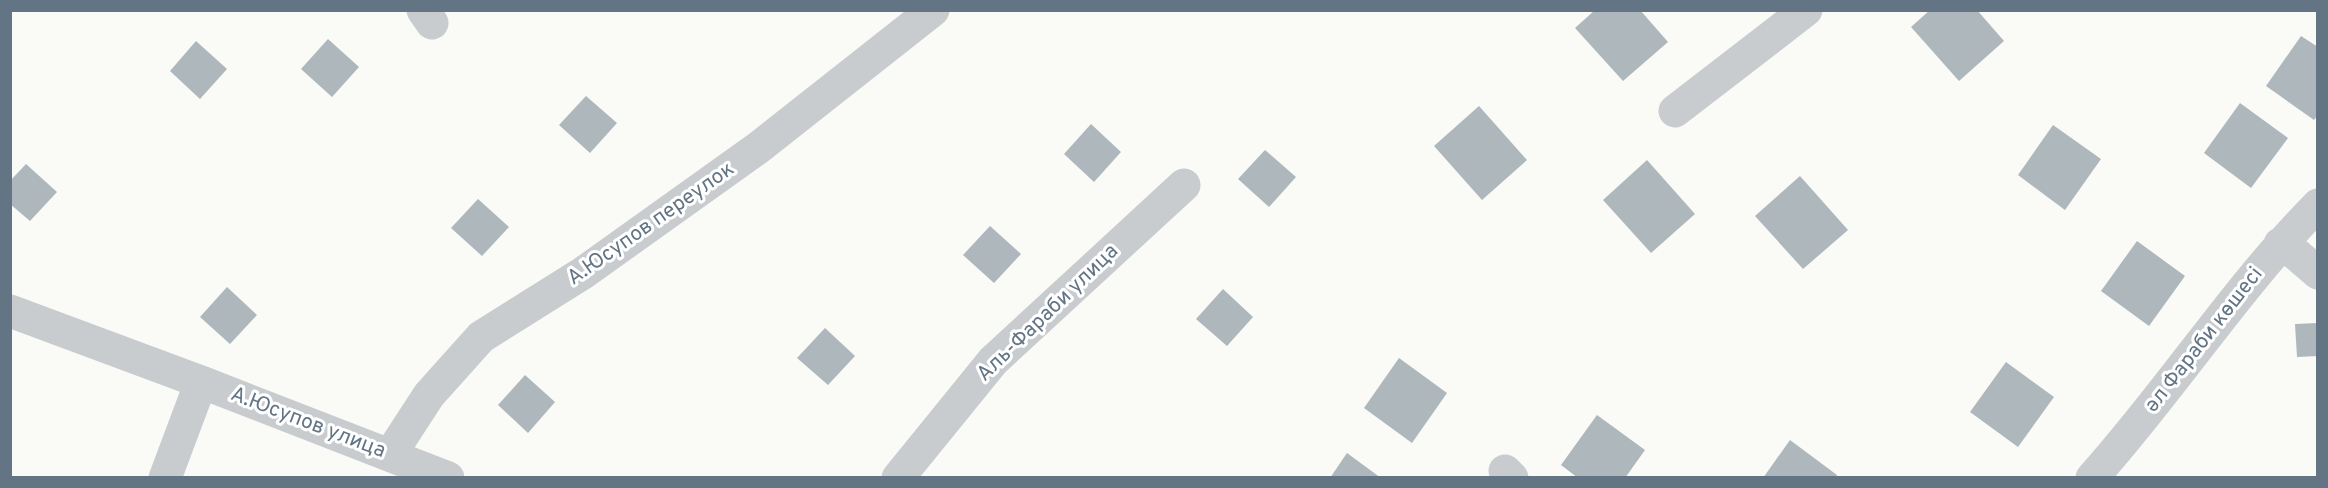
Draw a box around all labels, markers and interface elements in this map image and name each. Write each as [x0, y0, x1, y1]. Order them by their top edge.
street label: А.Юсупов переулок [562, 156, 740, 292]
street label: Аль-Фараби улица [971, 238, 1125, 388]
street label: әл Фараби көшесі [2139, 262, 2269, 418]
street label: А.Юсупов улица [227, 381, 389, 465]

